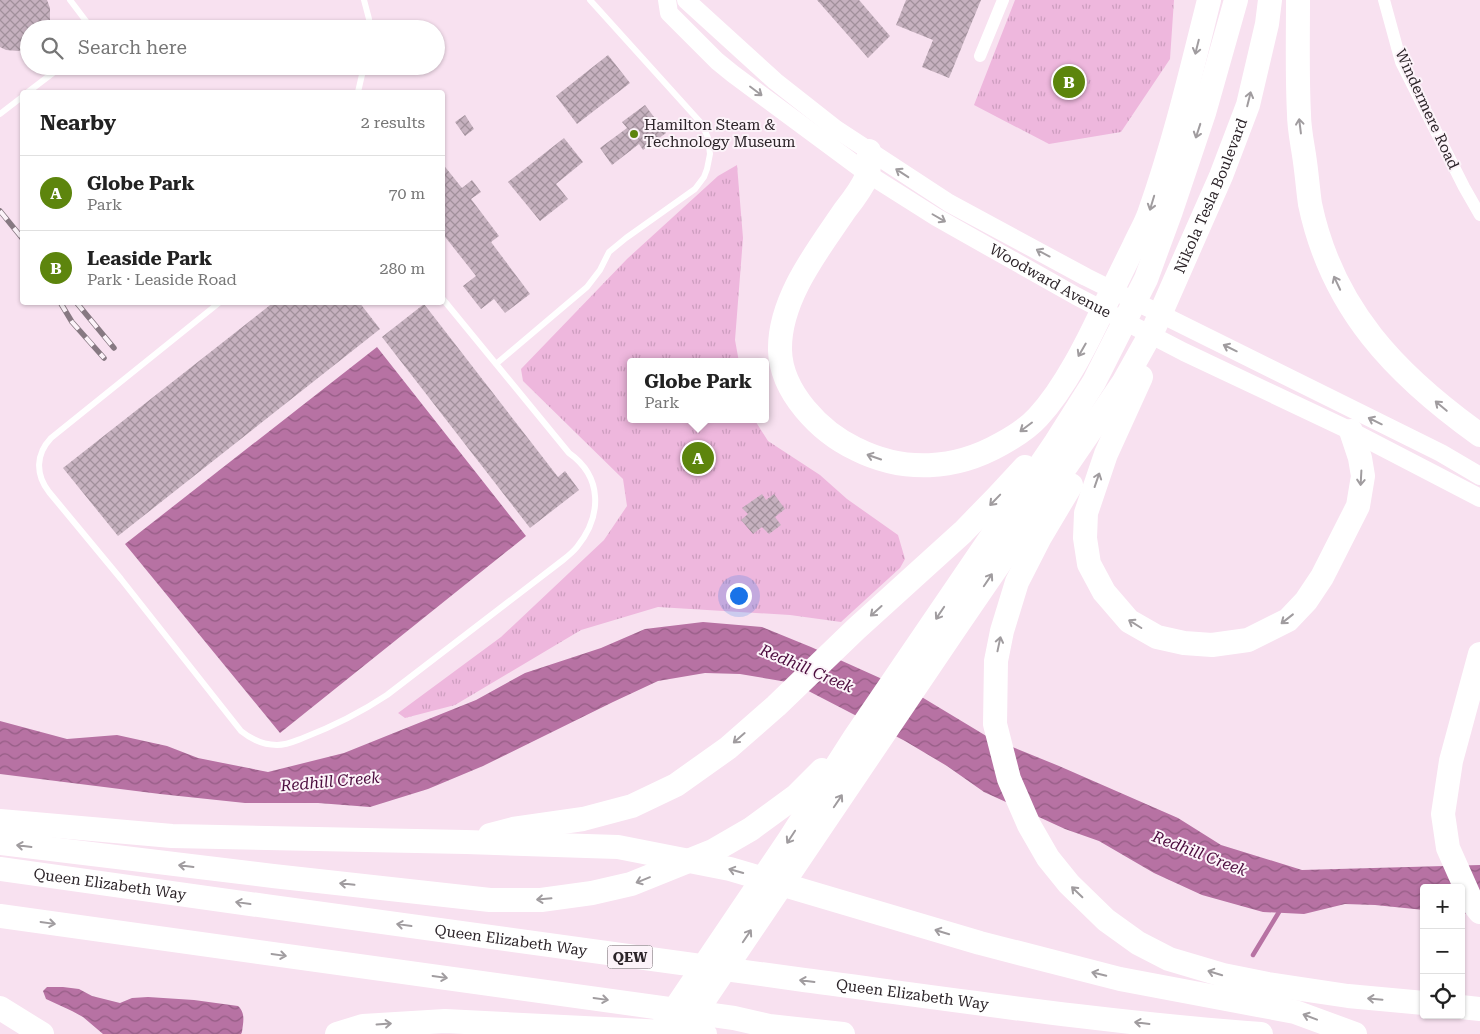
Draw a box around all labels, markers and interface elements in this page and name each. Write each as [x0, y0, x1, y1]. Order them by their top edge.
search box [20, 20, 445, 75]
icon: search [38, 34, 66, 62]
text: Search here [78, 36, 187, 59]
one-way arrow [1192, 39, 1201, 55]
street label: Windermere Road [1391, 46, 1463, 172]
pin: B [1053, 63, 1085, 101]
one-way arrow [749, 86, 763, 96]
one-way arrow [1245, 92, 1255, 108]
text: Nearby [40, 111, 116, 135]
text: 2 results [361, 113, 425, 132]
street label: Nikola Tesla Boulevard [1170, 115, 1251, 276]
place label: Hamilton Steam & Technology Museum [644, 116, 796, 151]
one-way arrow [1295, 118, 1305, 134]
one-way arrow [1193, 122, 1202, 138]
marker: Hamilton Steam & Technology Museum [628, 128, 640, 140]
one-way arrow [895, 168, 909, 178]
text: Globe Park [87, 172, 195, 195]
text: A [50, 184, 62, 203]
text: 70 m [388, 184, 425, 203]
text: Park [87, 195, 122, 214]
one-way arrow [1147, 195, 1157, 211]
one-way arrow [932, 214, 946, 224]
street label: Woodward Avenue [986, 240, 1114, 322]
text: Leaside Park [87, 247, 212, 270]
one-way arrow [1036, 248, 1050, 258]
text: B [50, 259, 62, 278]
text: 280 m [379, 259, 425, 278]
text: Park · Leaside Road [87, 270, 237, 289]
one-way arrow [1332, 276, 1342, 291]
one-way arrow [1077, 342, 1087, 356]
one-way arrow [1222, 343, 1237, 353]
popup [627, 358, 769, 423]
text: Globe Park [644, 370, 752, 393]
text: Park [644, 393, 679, 412]
one-way arrow [1435, 401, 1448, 412]
one-way arrow [1368, 415, 1383, 425]
one-way arrow [1019, 422, 1033, 432]
pin: A [682, 439, 714, 477]
one-way arrow [867, 452, 882, 461]
one-way arrow [1357, 470, 1366, 486]
one-way arrow [1093, 473, 1102, 488]
one-way arrow [989, 493, 1001, 506]
one-way arrow [983, 573, 993, 587]
your location [726, 583, 752, 609]
one-way arrow [870, 605, 883, 617]
one-way arrow [935, 605, 945, 619]
one-way arrow [1281, 613, 1294, 624]
one-way arrow [1129, 618, 1143, 628]
one-way arrow [995, 636, 1005, 652]
water label: Redhill Creek [756, 640, 857, 697]
one-way arrow [732, 732, 745, 744]
water label: Redhill Creek [279, 768, 381, 795]
one-way arrow [833, 794, 843, 808]
water label: Redhill Creek [1149, 826, 1250, 880]
one-way arrow [786, 829, 796, 843]
one-way arrow [17, 841, 33, 851]
one-way arrow [178, 861, 194, 871]
street label: Queen Elizabeth Way [32, 865, 188, 904]
one-way arrow [728, 866, 744, 875]
one-way arrow [636, 875, 651, 885]
one-way arrow [340, 879, 356, 889]
map controls [1420, 884, 1465, 1019]
button: + [1420, 884, 1465, 929]
one-way arrow [1071, 886, 1083, 898]
one-way arrow [536, 894, 552, 904]
one-way arrow [235, 897, 251, 907]
one-way arrow [40, 918, 56, 928]
one-way arrow [396, 920, 412, 930]
street label: Queen Elizabeth Way [434, 921, 589, 960]
one-way arrow [934, 926, 950, 936]
one-way arrow [742, 929, 752, 943]
button: − [1420, 929, 1465, 974]
road number: QEW [608, 946, 652, 969]
one-way arrow [270, 950, 286, 960]
one-way arrow [1207, 967, 1223, 977]
one-way arrow [1092, 968, 1108, 978]
one-way arrow [431, 972, 447, 982]
button: locate [1420, 974, 1465, 1019]
street label: Queen Elizabeth Way [835, 975, 990, 1014]
one-way arrow [800, 976, 816, 986]
one-way arrow [592, 994, 608, 1004]
one-way arrow [1368, 994, 1384, 1004]
one-way arrow [1302, 1012, 1318, 1021]
one-way arrow [1135, 1018, 1151, 1028]
one-way arrow [376, 1019, 392, 1029]

